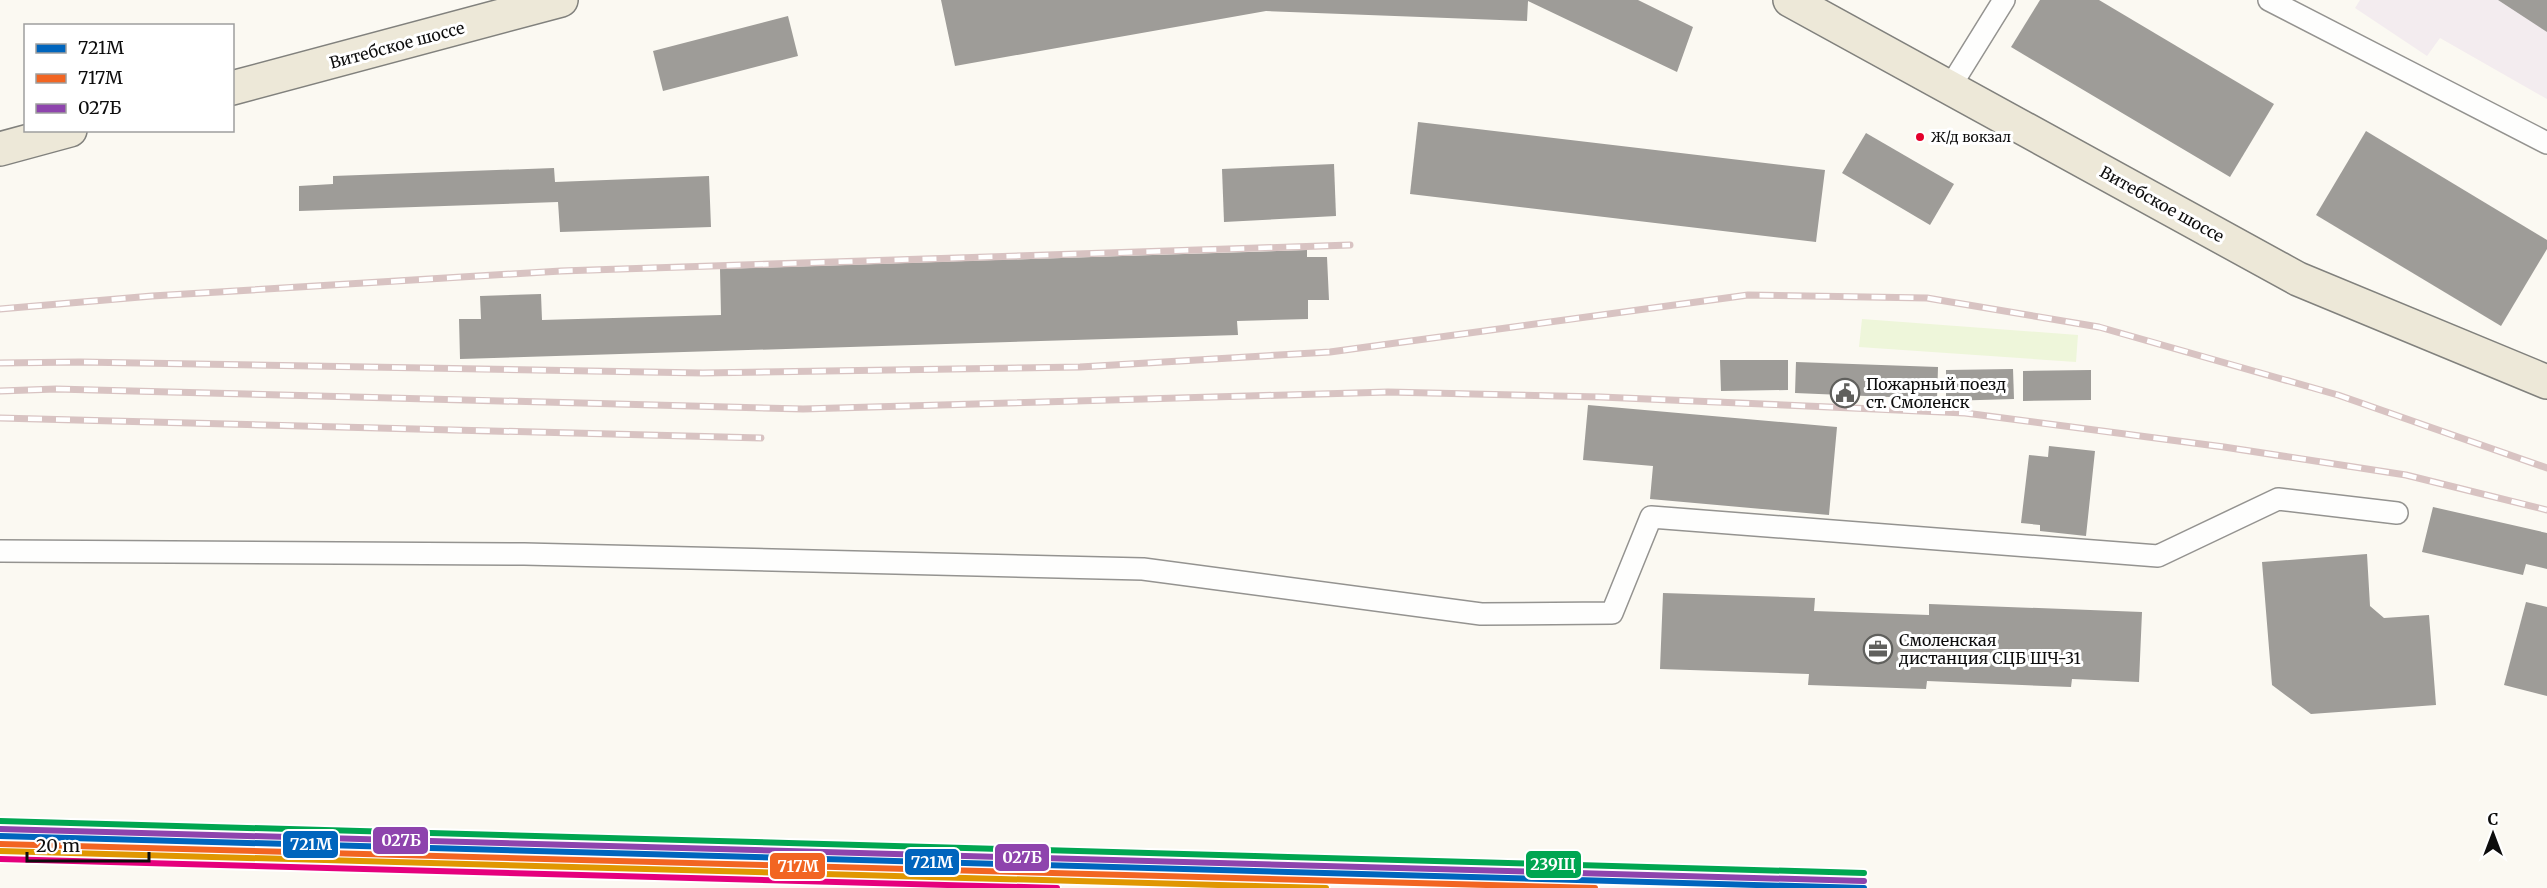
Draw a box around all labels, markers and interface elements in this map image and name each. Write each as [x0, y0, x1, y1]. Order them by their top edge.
street label: Витебское шоссе [327, 17, 467, 73]
legend [24, 24, 234, 132]
text: 721М [78, 36, 124, 59]
text: 717М [78, 66, 123, 89]
text: 027Б [78, 96, 122, 119]
place label: Ж/д вокзал [1931, 128, 2011, 146]
marker: Ж/д вокзал [1914, 131, 1926, 143]
street label: Витебское шоссе [2096, 162, 2228, 246]
place label: Пожарный поезд ст. Смоленск [1866, 374, 2006, 412]
public building icon: Пожарный поезд ст. Смоленск [1829, 377, 1861, 409]
place label: Смоленская дистанция СЦБ ШЧ-31 [1898, 630, 2081, 668]
office icon: Смоленская дистанция СЦБ ШЧ-31 [1862, 633, 1894, 665]
north arrow [2463, 804, 2523, 864]
text: С [2488, 809, 2498, 829]
scale bar [27, 825, 148, 863]
line badge: 027Б [372, 826, 429, 855]
line badge: 721М [282, 830, 339, 859]
text: 027Б [381, 830, 421, 850]
text: 20 m [36, 834, 80, 857]
text: 721М [290, 834, 333, 854]
line badge: 027Б [994, 843, 1050, 872]
text: 027Б [1002, 847, 1042, 867]
line badge: 721М [904, 848, 960, 876]
line badge: 239Щ [1525, 850, 1582, 879]
line badge: 717М [769, 852, 826, 880]
text: 721М [911, 852, 954, 872]
text: 239Щ [1530, 854, 1576, 874]
text: 717М [777, 856, 819, 876]

